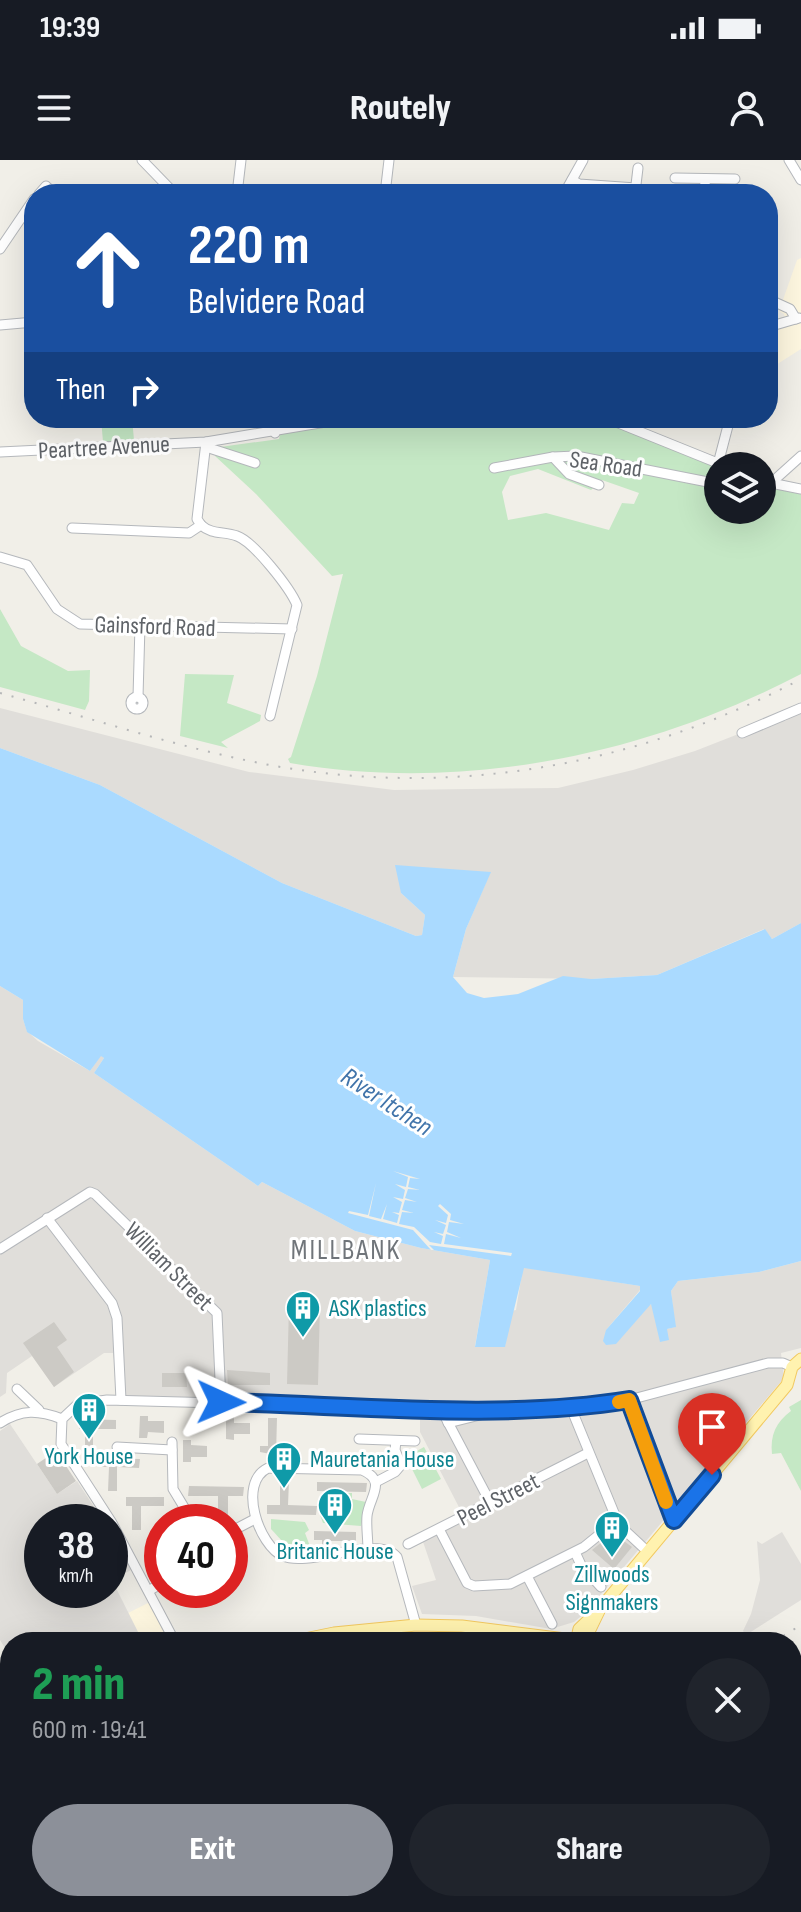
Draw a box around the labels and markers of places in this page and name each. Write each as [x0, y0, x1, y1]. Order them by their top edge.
building icon: ASK plastics [284, 1289, 322, 1339]
place label: ASK plastics [328, 1294, 427, 1323]
building icon: York House [70, 1391, 108, 1441]
pin [678, 1393, 746, 1475]
building icon: Mauretania House [265, 1440, 303, 1490]
place label: York House [44, 1442, 134, 1471]
place label: Mauretania House [310, 1445, 454, 1474]
building icon: Britanic House [316, 1486, 354, 1536]
building icon: Zillwoods Signmakers [593, 1509, 631, 1559]
place label: Britanic House [276, 1537, 394, 1566]
place label: Zillwoods Signmakers [566, 1560, 658, 1617]

